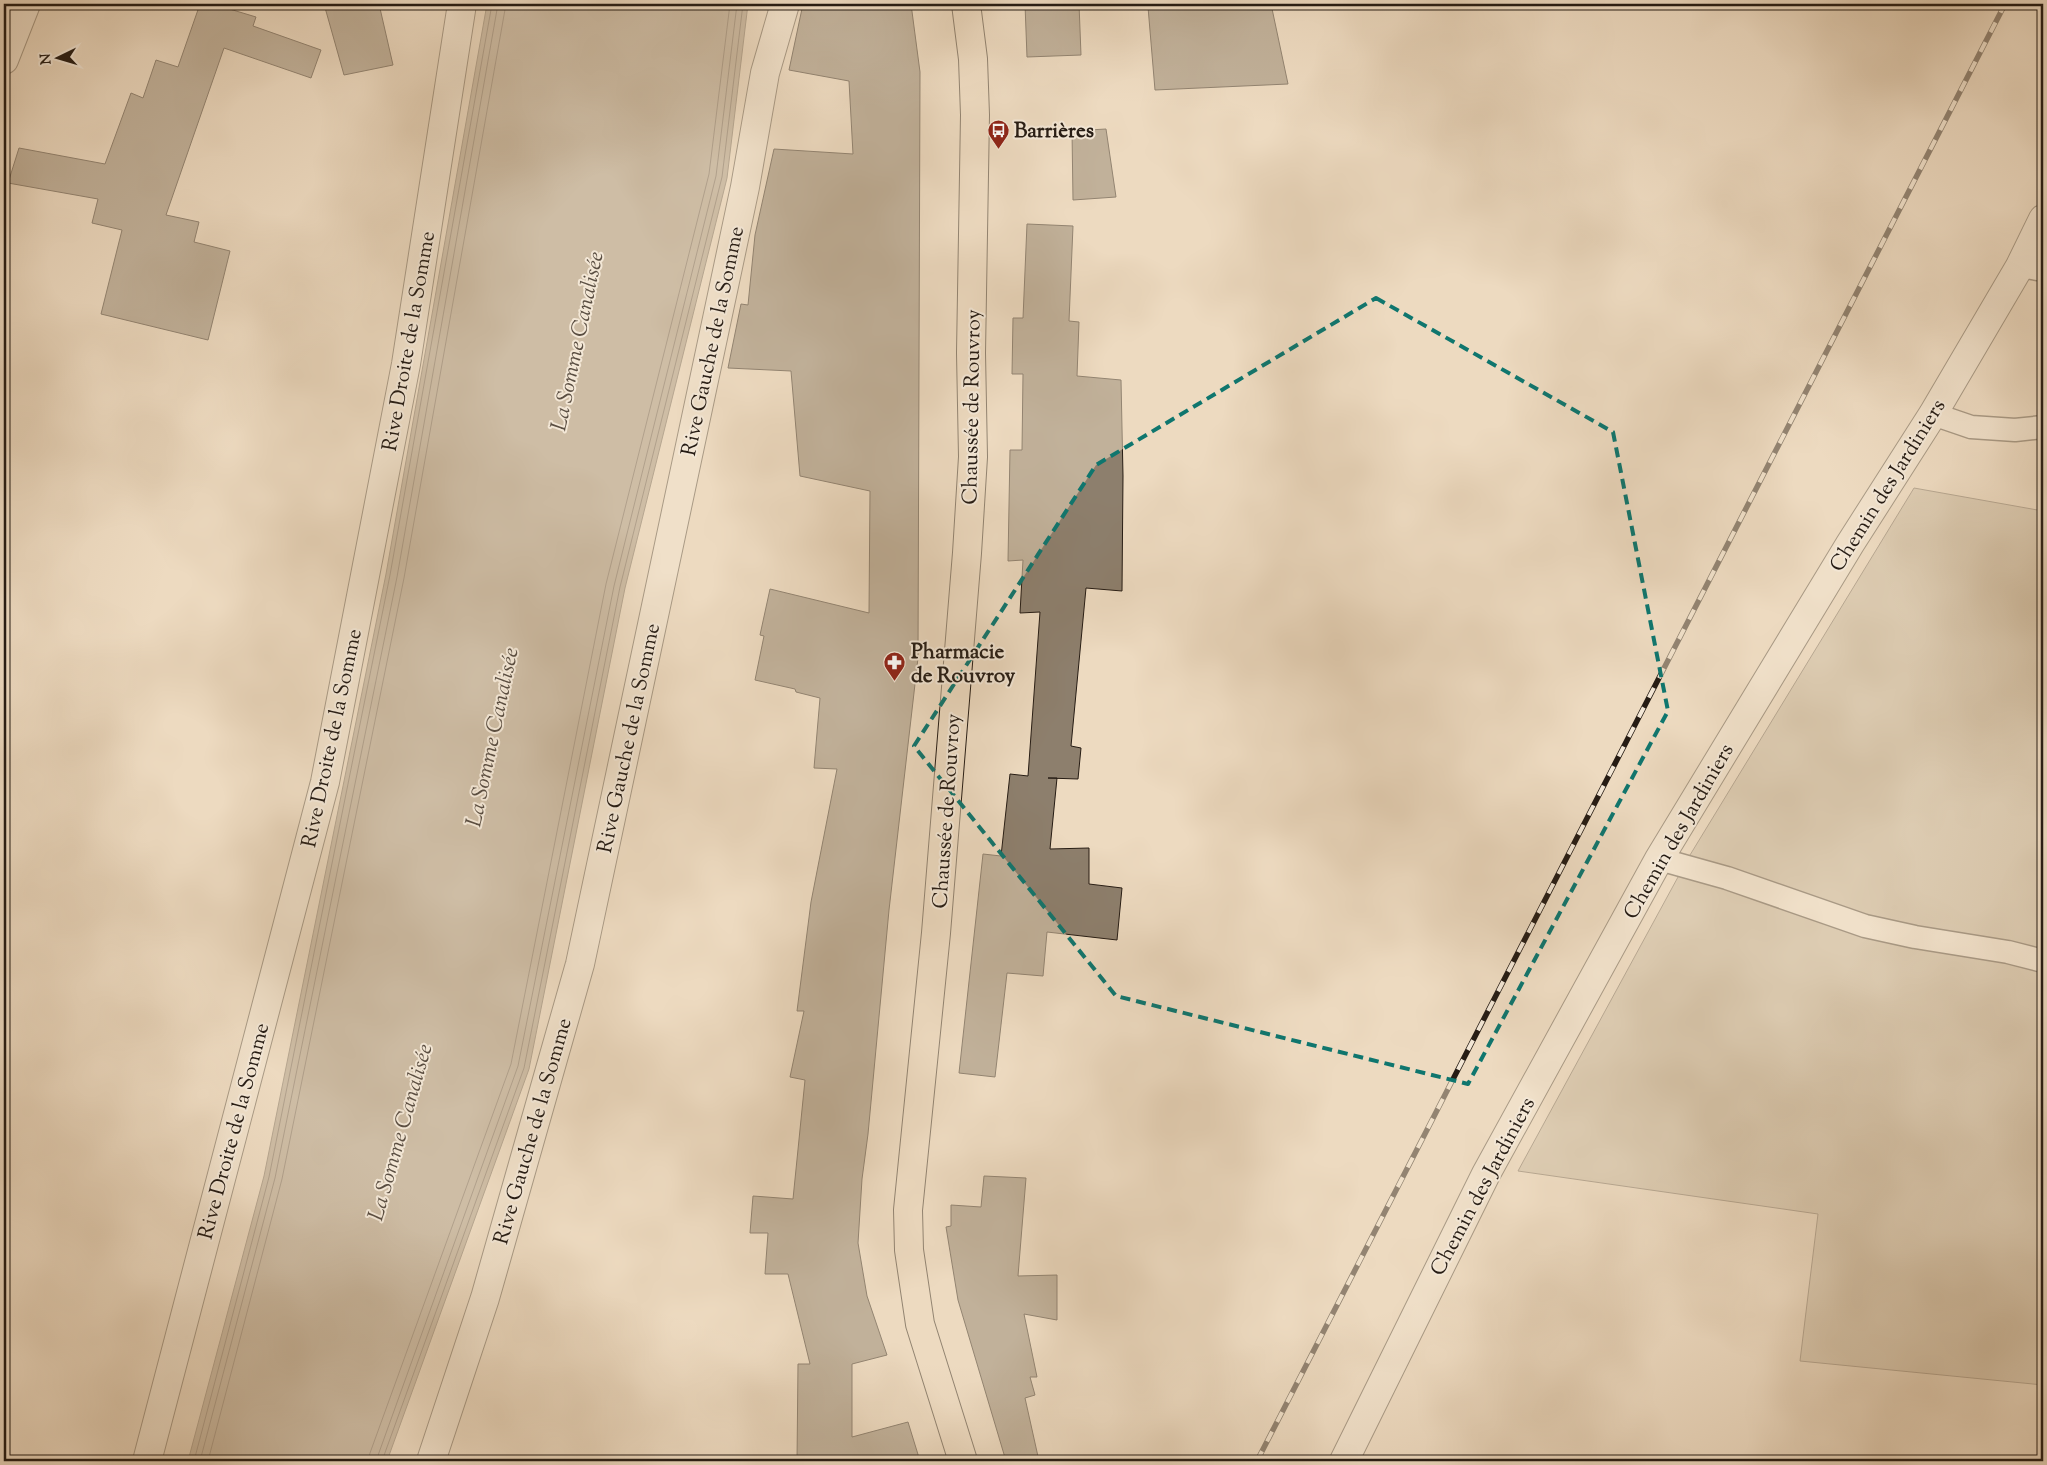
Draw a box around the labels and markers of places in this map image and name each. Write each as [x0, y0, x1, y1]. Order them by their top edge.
place label: Barrières [1014, 117, 1094, 147]
bus stop icon: Barrières [986, 118, 1010, 149]
place label: Pharmacie de Rouvroy [911, 638, 1016, 692]
pharmacy icon: Pharmacie de Rouvroy [883, 651, 907, 682]

